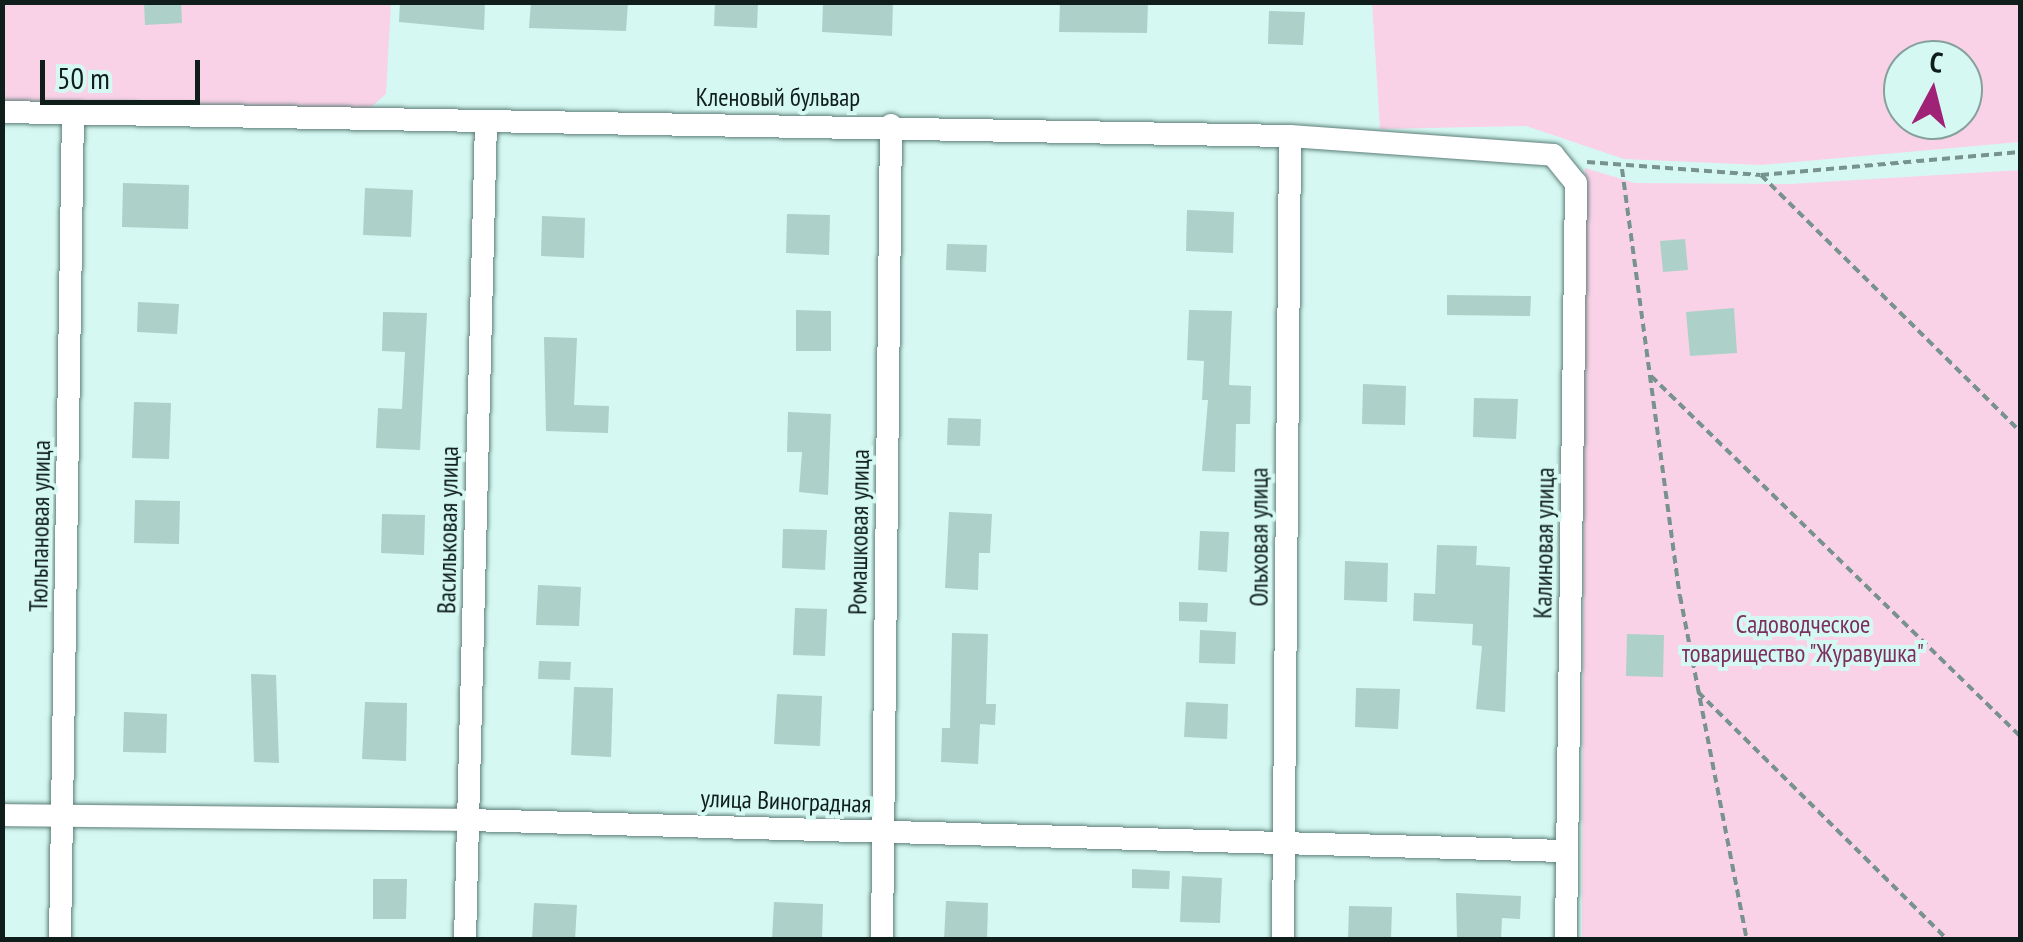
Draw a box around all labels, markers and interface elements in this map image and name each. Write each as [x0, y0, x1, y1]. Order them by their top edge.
scale bar [45, 40, 205, 102]
north arrow [1883, 40, 1983, 140]
text: С [1928, 43, 1945, 81]
text: 50 m [57, 58, 110, 97]
street label: Кленовый бульвар [696, 82, 860, 112]
street label: Тюльпановая улица [24, 440, 56, 612]
street label: Васильковая улица [432, 446, 464, 614]
street label: Ромашковая улица [843, 449, 875, 615]
street label: Ольховая улица [1244, 467, 1274, 607]
street label: Калиновая улица [1528, 467, 1560, 619]
park label: Садоводческое товарищество "Журавушка" [1681, 610, 1925, 669]
street label: улица Виноградная [700, 783, 872, 819]

